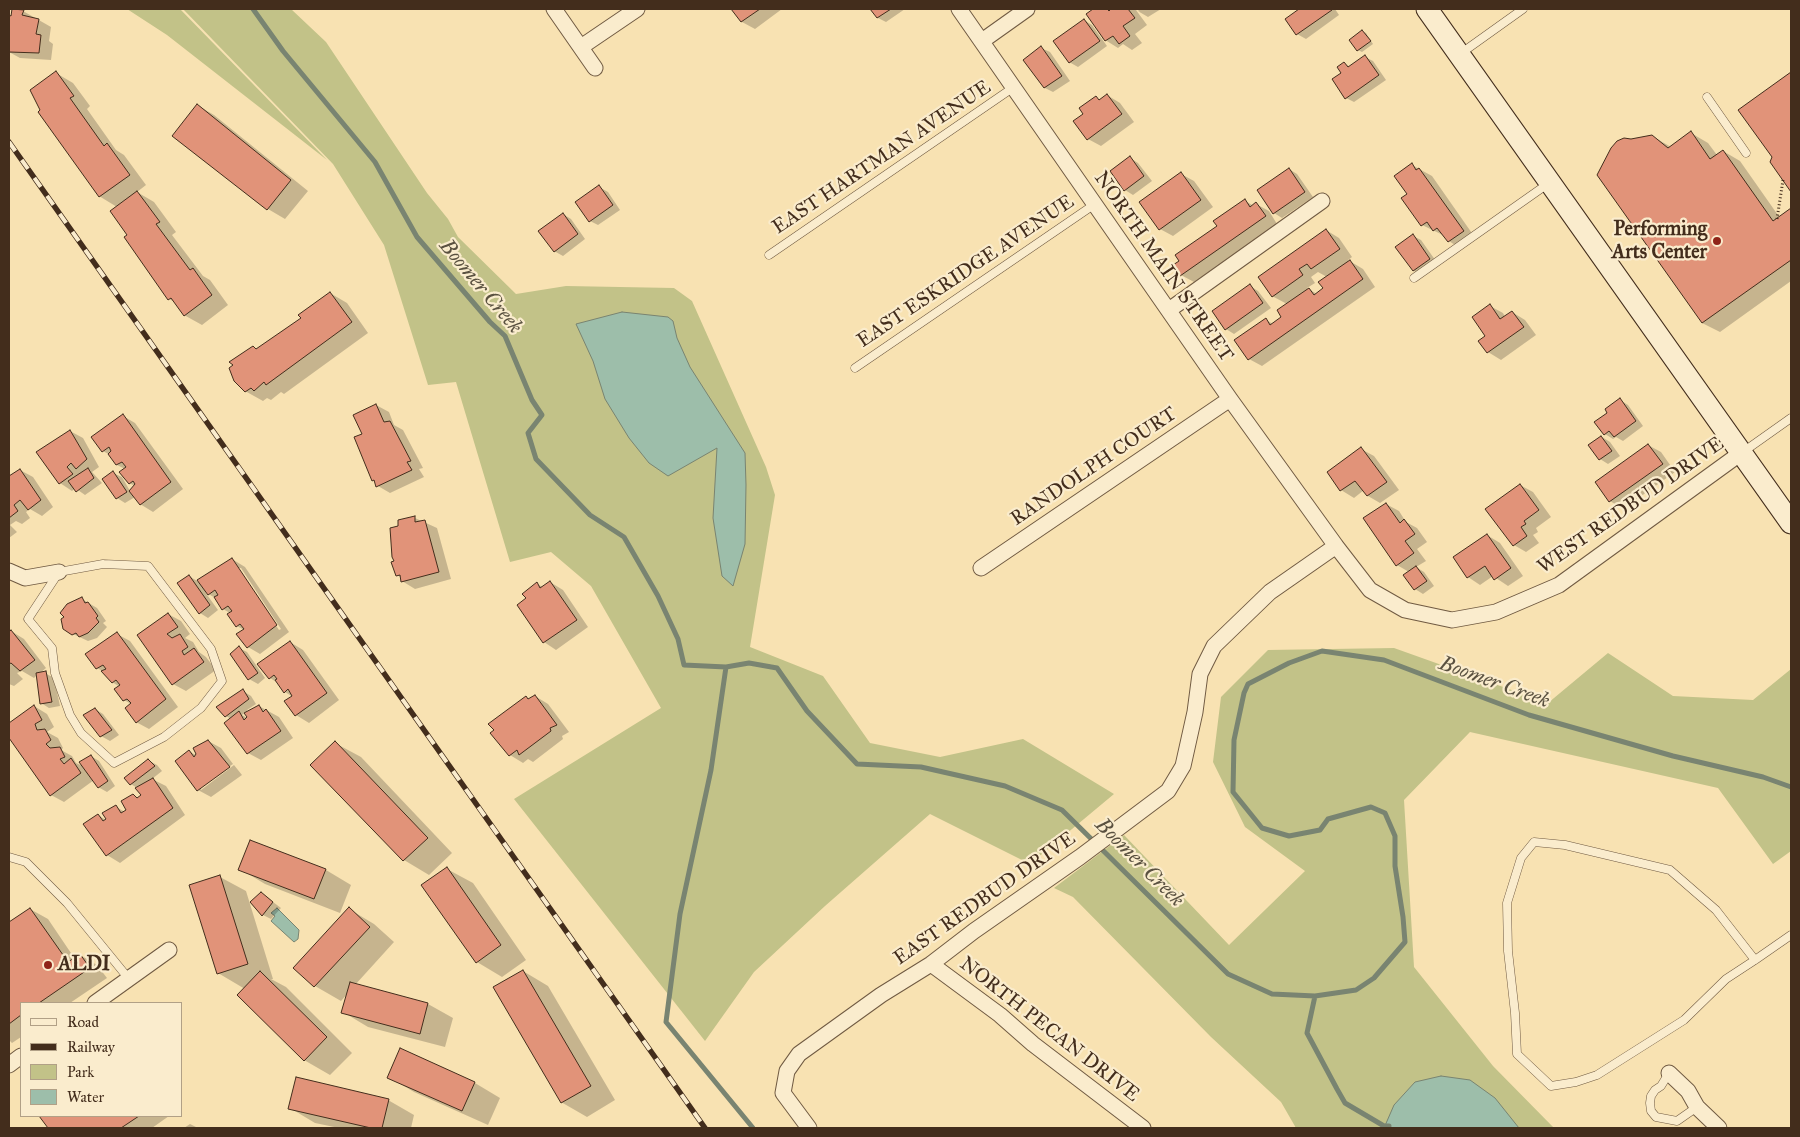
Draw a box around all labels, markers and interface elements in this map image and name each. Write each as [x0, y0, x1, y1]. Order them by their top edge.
street label: EAST HARTMAN AVENUE [768, 76, 996, 240]
street label: NORTH MAIN STREET [1088, 167, 1238, 367]
street label: EAST ESKRIDGE AVENUE [853, 190, 1079, 354]
place label: Performing Arts Center [1612, 218, 1707, 265]
water label: Boomer Creek [433, 235, 527, 339]
marker: Performing Arts Center [1711, 235, 1723, 247]
street label: RANDOLPH COURT [1006, 403, 1182, 531]
street label: WEST REDBUD DRIVE [1533, 432, 1729, 580]
water label: Boomer Creek [1435, 651, 1553, 715]
water label: Boomer Creek [1089, 813, 1189, 913]
street label: EAST REDBUD DRIVE [889, 827, 1081, 971]
street label: NORTH PECAN DRIVE [954, 952, 1144, 1108]
place label: ALDI [58, 953, 110, 977]
marker: ALDI [42, 959, 54, 971]
legend [20, 1002, 182, 1117]
text: Road [67, 1013, 99, 1031]
text: Railway [67, 1038, 115, 1056]
text: Park [67, 1063, 94, 1081]
text: Water [67, 1088, 104, 1106]

